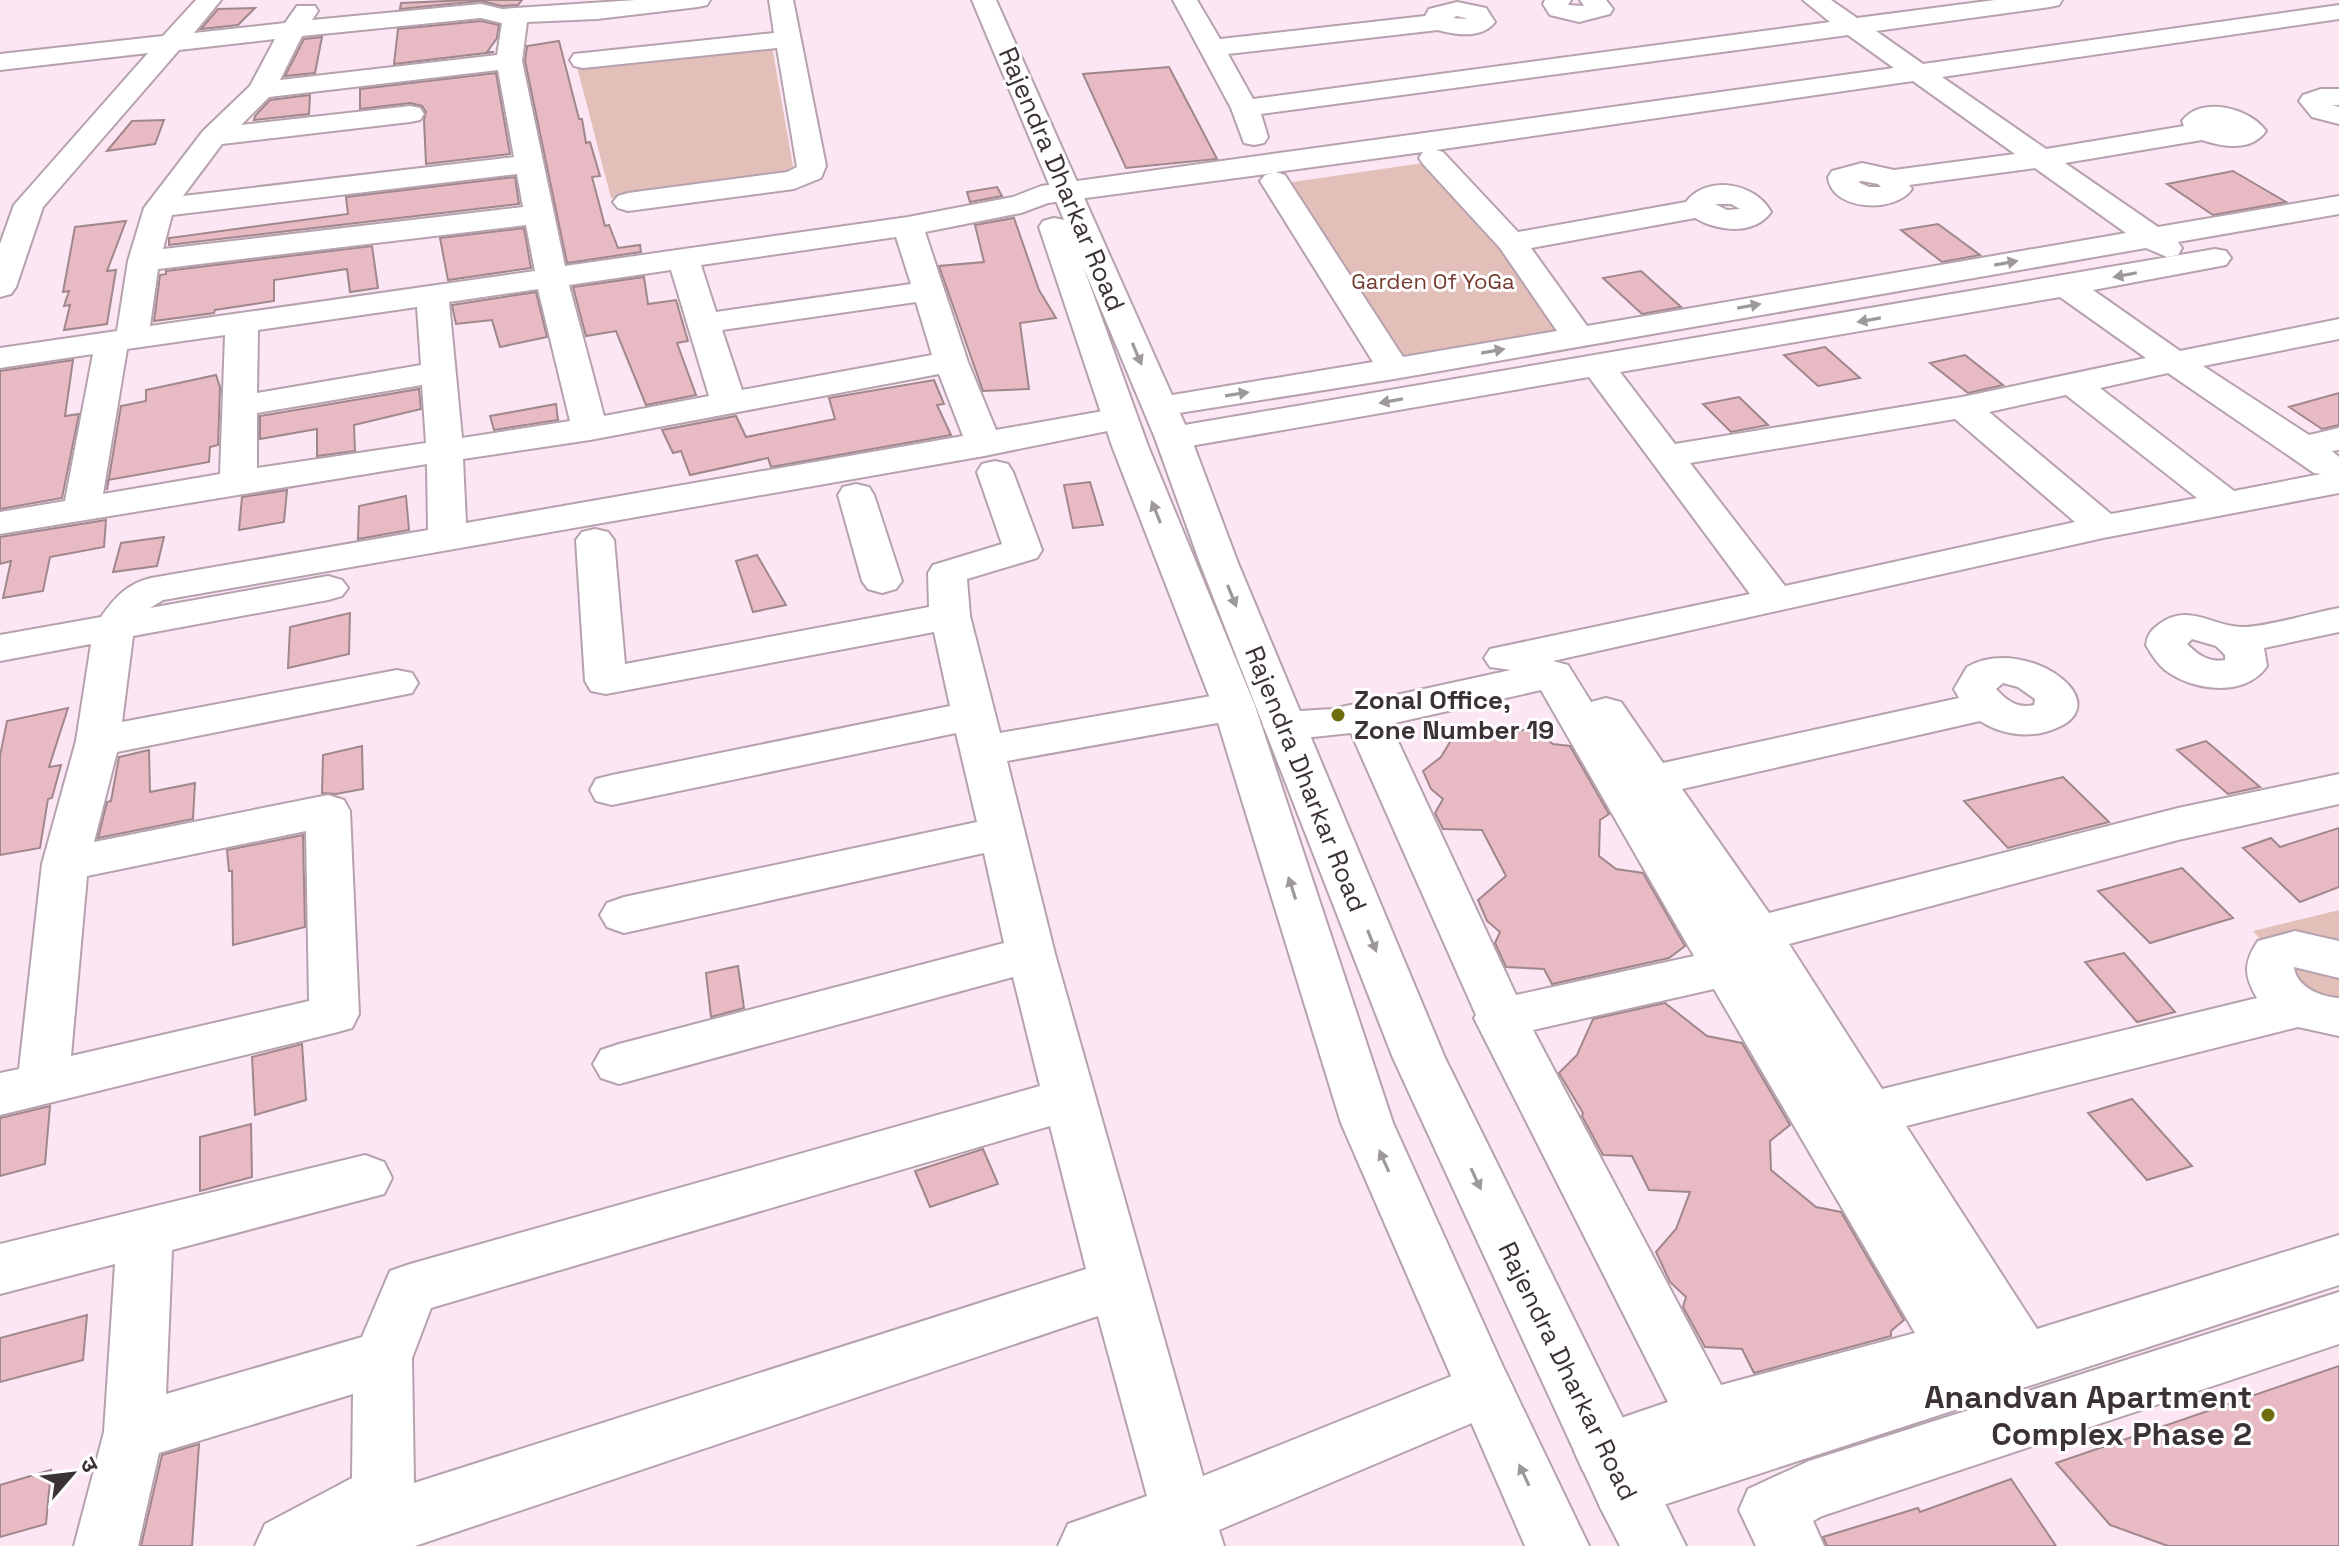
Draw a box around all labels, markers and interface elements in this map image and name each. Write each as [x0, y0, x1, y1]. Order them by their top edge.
street label: Rajendra Dharkar Road [991, 42, 1133, 316]
one-way arrow [1993, 257, 2018, 269]
park label: Garden Of YoGa [1351, 267, 1515, 295]
one-way arrow [2112, 270, 2137, 282]
one-way arrow [1737, 300, 1762, 312]
one-way arrow [1856, 315, 1881, 327]
one-way arrow [1131, 342, 1144, 366]
one-way arrow [1481, 344, 1506, 356]
one-way arrow [1224, 387, 1249, 400]
one-way arrow [1379, 395, 1404, 407]
one-way arrow [1150, 500, 1163, 524]
one-way arrow [1226, 584, 1239, 608]
street label: Rajendra Dharkar Road [1237, 641, 1375, 917]
place label: Zonal Office, Zone Number 19 [1354, 683, 1554, 747]
marker: Zonal Office, Zone Number 19 [1329, 706, 1347, 724]
one-way arrow [1285, 876, 1298, 900]
one-way arrow [1366, 929, 1379, 953]
one-way arrow [1377, 1149, 1390, 1173]
one-way arrow [1469, 1167, 1483, 1191]
street label: Rajendra Dharkar Road [1491, 1236, 1645, 1506]
place label: Anandvan Apartment Complex Phase 2 [1924, 1377, 2252, 1454]
marker: Anandvan Apartment Complex Phase 2 [2259, 1406, 2277, 1424]
north arrow [32, 1434, 112, 1514]
text: उ [74, 1452, 106, 1478]
one-way arrow [1517, 1464, 1531, 1487]

